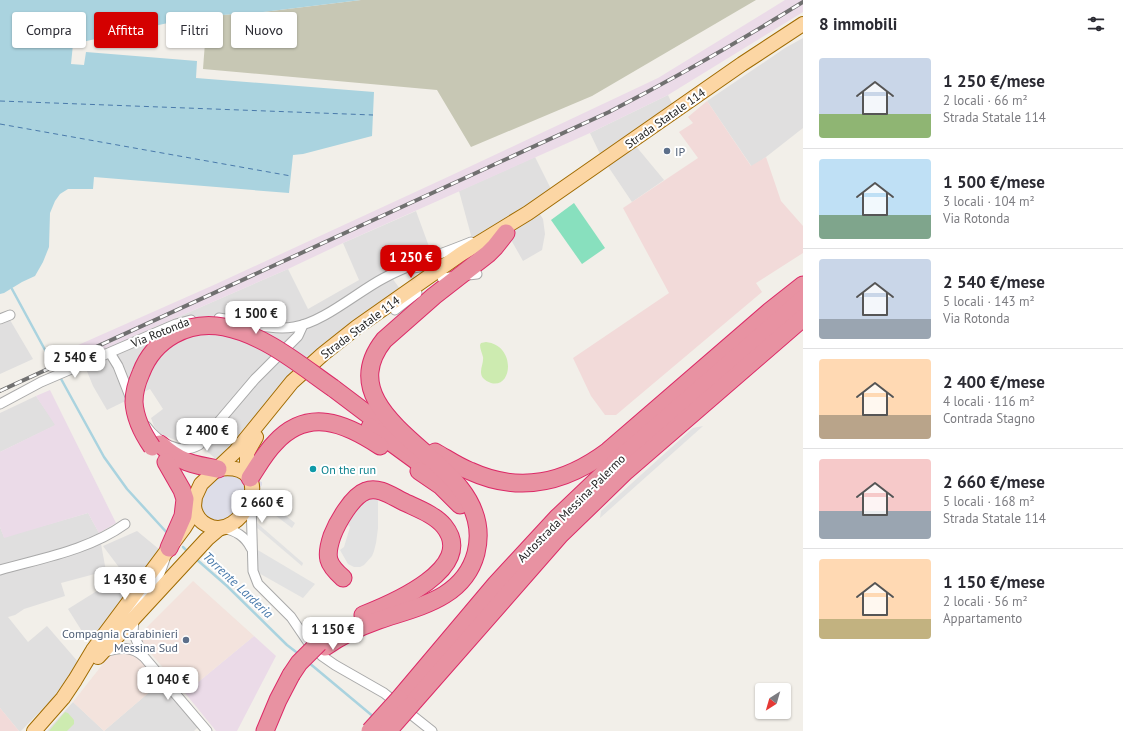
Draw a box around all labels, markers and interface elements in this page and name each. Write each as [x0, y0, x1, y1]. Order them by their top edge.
chip: Compra [12, 12, 86, 48]
chip: Affitta [94, 12, 158, 48]
chip: Filtri [166, 12, 223, 48]
chip: Nuovo [231, 12, 297, 48]
text: 8 immobili [819, 13, 897, 35]
icon: filters [1085, 13, 1107, 35]
text: 1 250 €/mese [943, 70, 1045, 92]
icon: home [851, 74, 899, 122]
street label: Strada Statale 114 [622, 84, 709, 151]
text: 2 locali · 66 m² [943, 92, 1028, 109]
text: Strada Statale 114 [943, 109, 1046, 126]
place label: IP [675, 144, 685, 159]
marker: IP [662, 146, 672, 156]
text: 1 500 €/mese [943, 171, 1045, 193]
icon: home [851, 175, 899, 223]
text: 3 locali · 104 m² [943, 193, 1035, 210]
text: Via Rotonda [943, 210, 1010, 227]
pin: 1 250 € [374, 245, 448, 279]
text: 1 250 € [389, 249, 433, 266]
text: 2 540 €/mese [943, 271, 1045, 293]
icon: home [851, 275, 899, 323]
street label: Strada Statale 114 [318, 292, 403, 362]
text: 5 locali · 143 m² [943, 293, 1035, 310]
pin: 1 500 € [219, 301, 293, 335]
text: 1 500 € [234, 305, 278, 322]
text: Via Rotonda [943, 310, 1010, 327]
street label: Via Rotonda [128, 314, 191, 351]
pin: 2 540 € [38, 345, 112, 379]
text: 2 540 € [53, 349, 97, 366]
text: 2 400 €/mese [943, 371, 1045, 393]
icon: home [851, 375, 899, 423]
text: 4 locali · 116 m² [943, 393, 1035, 410]
text: Contrada Stagno [943, 410, 1035, 427]
pin: 2 400 € [170, 418, 244, 452]
text: 2 400 € [185, 422, 229, 439]
street label: Autostrada Messina-Palermo [514, 451, 628, 565]
place label: On the run [321, 462, 376, 477]
marker: On the run [308, 464, 318, 474]
text: 2 660 €/mese [943, 471, 1045, 493]
icon: home [851, 475, 899, 523]
pin: 2 660 € [225, 490, 299, 524]
text: 5 locali · 168 m² [943, 493, 1035, 510]
text: 2 660 € [240, 494, 284, 511]
text: Strada Statale 114 [943, 510, 1046, 527]
water label: Torrente Larderia [199, 548, 277, 622]
pin: 1 430 € [88, 567, 162, 601]
text: 1 430 € [103, 571, 147, 588]
text: 1 150 €/mese [943, 571, 1045, 593]
icon: home [851, 575, 899, 623]
text: 2 locali · 56 m² [943, 593, 1028, 610]
text: Appartamento [943, 610, 1022, 627]
pin: 1 150 € [296, 617, 370, 651]
text: 1 150 € [311, 621, 355, 638]
place label: Compagnia Carabinieri Messina Sud [62, 626, 178, 655]
marker: Compagnia Carabinieri Messina Sud [181, 635, 191, 645]
pin: 1 040 € [131, 667, 205, 701]
text: 1 040 € [146, 671, 190, 688]
north arrow [755, 683, 791, 719]
map controls [755, 683, 791, 719]

